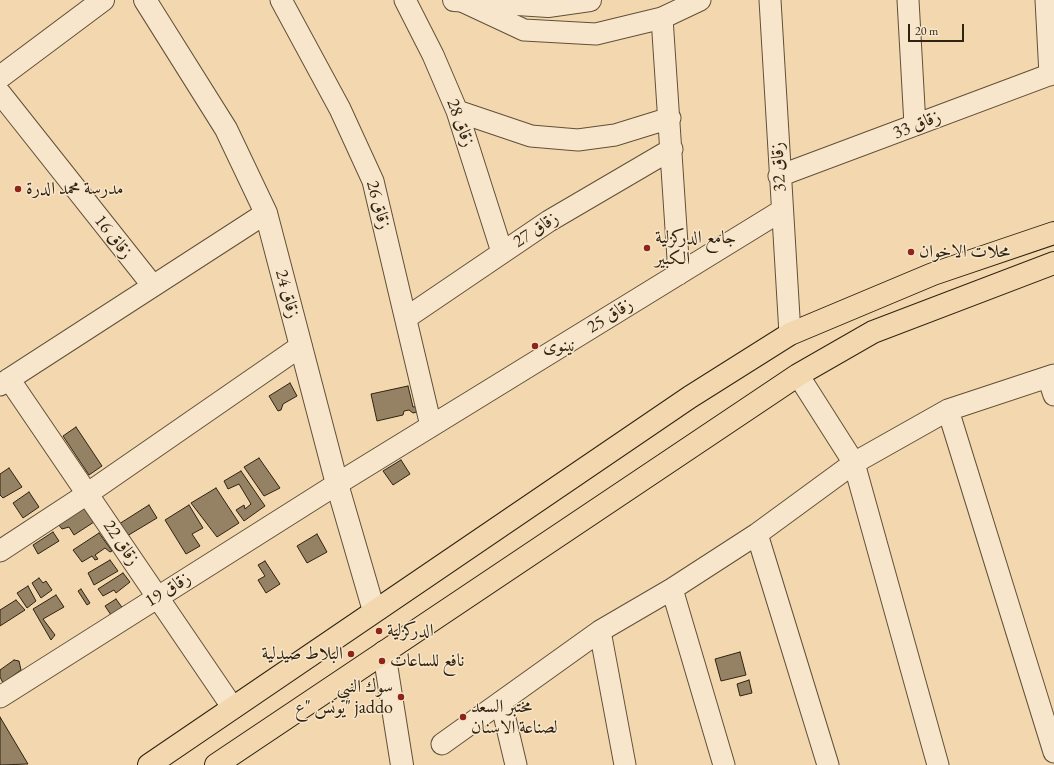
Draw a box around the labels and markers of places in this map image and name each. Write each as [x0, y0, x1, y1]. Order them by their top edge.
place label: مدرسة محمد الدرة [26, 178, 124, 200]
marker: مدرسة محمد الدرة [13, 184, 23, 194]
place label: جامع الدركزلية الكبير [655, 227, 736, 270]
place label: محلات الاخوان [919, 241, 1010, 263]
marker: جامع الدركزلية الكبير [642, 243, 652, 253]
marker: محلات الاخوان [906, 247, 916, 257]
place label: نينوى [543, 335, 575, 357]
marker: نينوى [530, 341, 540, 351]
place label: الدركزلية [387, 620, 434, 642]
marker: الدركزلية [374, 626, 384, 636]
place label: البلاط صيدلية [261, 643, 343, 665]
marker: البلاط صيدلية [346, 649, 356, 659]
place label: نافع للساعات [390, 650, 464, 672]
marker: نافع للساعات [377, 656, 387, 666]
place label: سوك النبي يونس "ع" jaddo [295, 676, 393, 718]
marker: سوك النبي يونس "ع" jaddo [396, 692, 406, 702]
place label: مختبر السعد لصناعة الاسنان [471, 696, 558, 738]
marker: مختبر السعد لصناعة الاسنان [458, 712, 468, 722]

